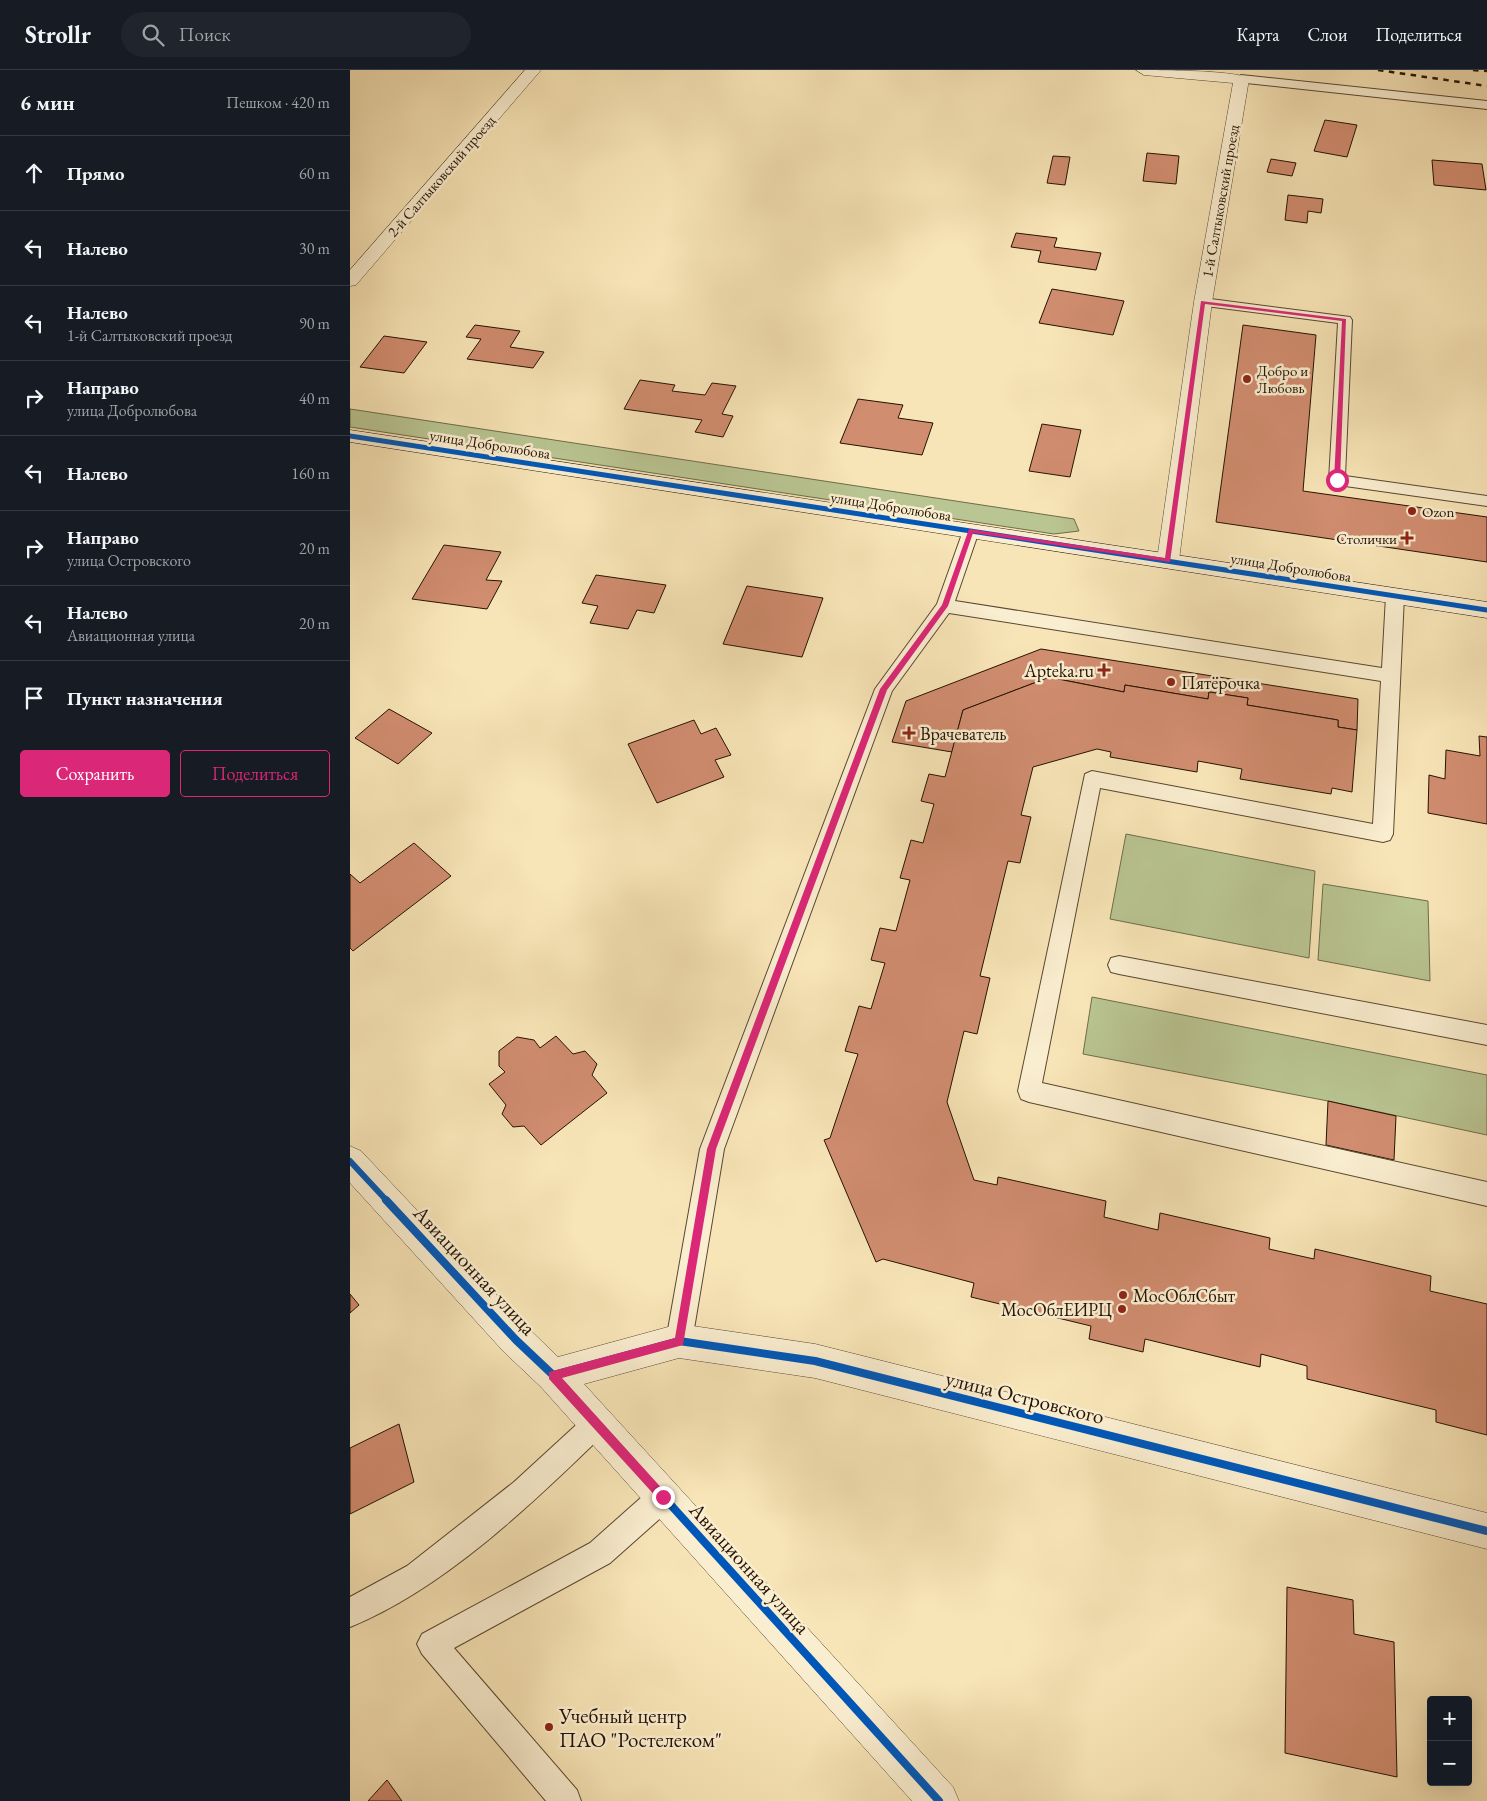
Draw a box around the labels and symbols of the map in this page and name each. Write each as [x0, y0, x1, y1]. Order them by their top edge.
street label: 2-й Салтыковский проезд [383, 111, 499, 241]
street label: 1-й Салтыковский проезд [1197, 123, 1243, 279]
place label: Добро и Любовь [1257, 361, 1308, 397]
marker: Добро и Любовь [1241, 373, 1253, 385]
street label: улица Добролюбова [428, 425, 552, 463]
route start [1326, 469, 1349, 492]
street label: улица Добролюбова [829, 487, 953, 525]
place label: Ozon [1422, 502, 1455, 521]
marker: Ozon [1406, 505, 1418, 517]
place label: Столички [1336, 529, 1397, 548]
marker: Столички [1401, 532, 1413, 544]
street label: улица Добролюбова [1229, 548, 1353, 586]
place label: Apteka.ru [1023, 659, 1095, 682]
marker: Apteka.ru [1098, 664, 1110, 676]
place label: Пятёрочка [1181, 671, 1261, 694]
marker: Пятёрочка [1165, 676, 1177, 688]
place label: Врачеватель [920, 722, 1007, 745]
marker: Врачеватель [902, 726, 916, 740]
street label: Авиационная улица [407, 1199, 543, 1341]
place label: МосОблСбыт [1133, 1284, 1236, 1307]
marker: МосОблСбыт [1117, 1289, 1129, 1301]
place label: МосОблЕИРЦ [1001, 1298, 1112, 1321]
marker: МосОблЕИРЦ [1116, 1303, 1128, 1315]
street label: улица Островского [943, 1364, 1107, 1430]
route end [652, 1486, 675, 1509]
street label: Авиационная улица [683, 1496, 817, 1640]
place label: Учебный центр ПАО "Ростелеком" [558, 1702, 722, 1753]
marker: Учебный центр ПАО "Ростелеком" [543, 1721, 555, 1733]

